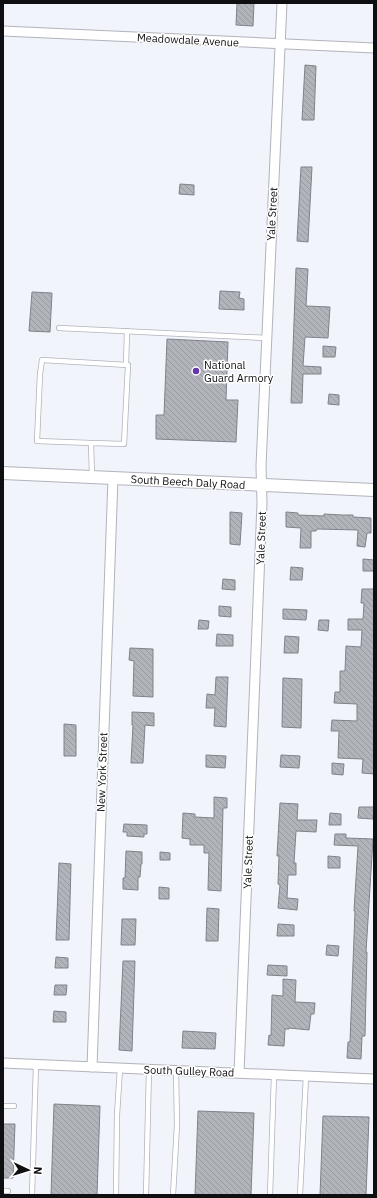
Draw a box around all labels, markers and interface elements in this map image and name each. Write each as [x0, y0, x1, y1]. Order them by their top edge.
street label: Meadowdale Avenue [137, 30, 239, 50]
street label: Yale Street [264, 187, 280, 241]
place label: National Guard Armory [204, 358, 274, 385]
marker: National Guard Armory [191, 366, 201, 376]
street label: South Beech Daly Road [130, 472, 246, 492]
street label: Yale Street [253, 511, 269, 565]
street label: New York Street [94, 732, 110, 812]
street label: Yale Street [240, 835, 256, 889]
street label: South Gulley Road [143, 1062, 235, 1080]
north arrow [8, 1150, 48, 1190]
text: N [31, 1166, 45, 1175]

